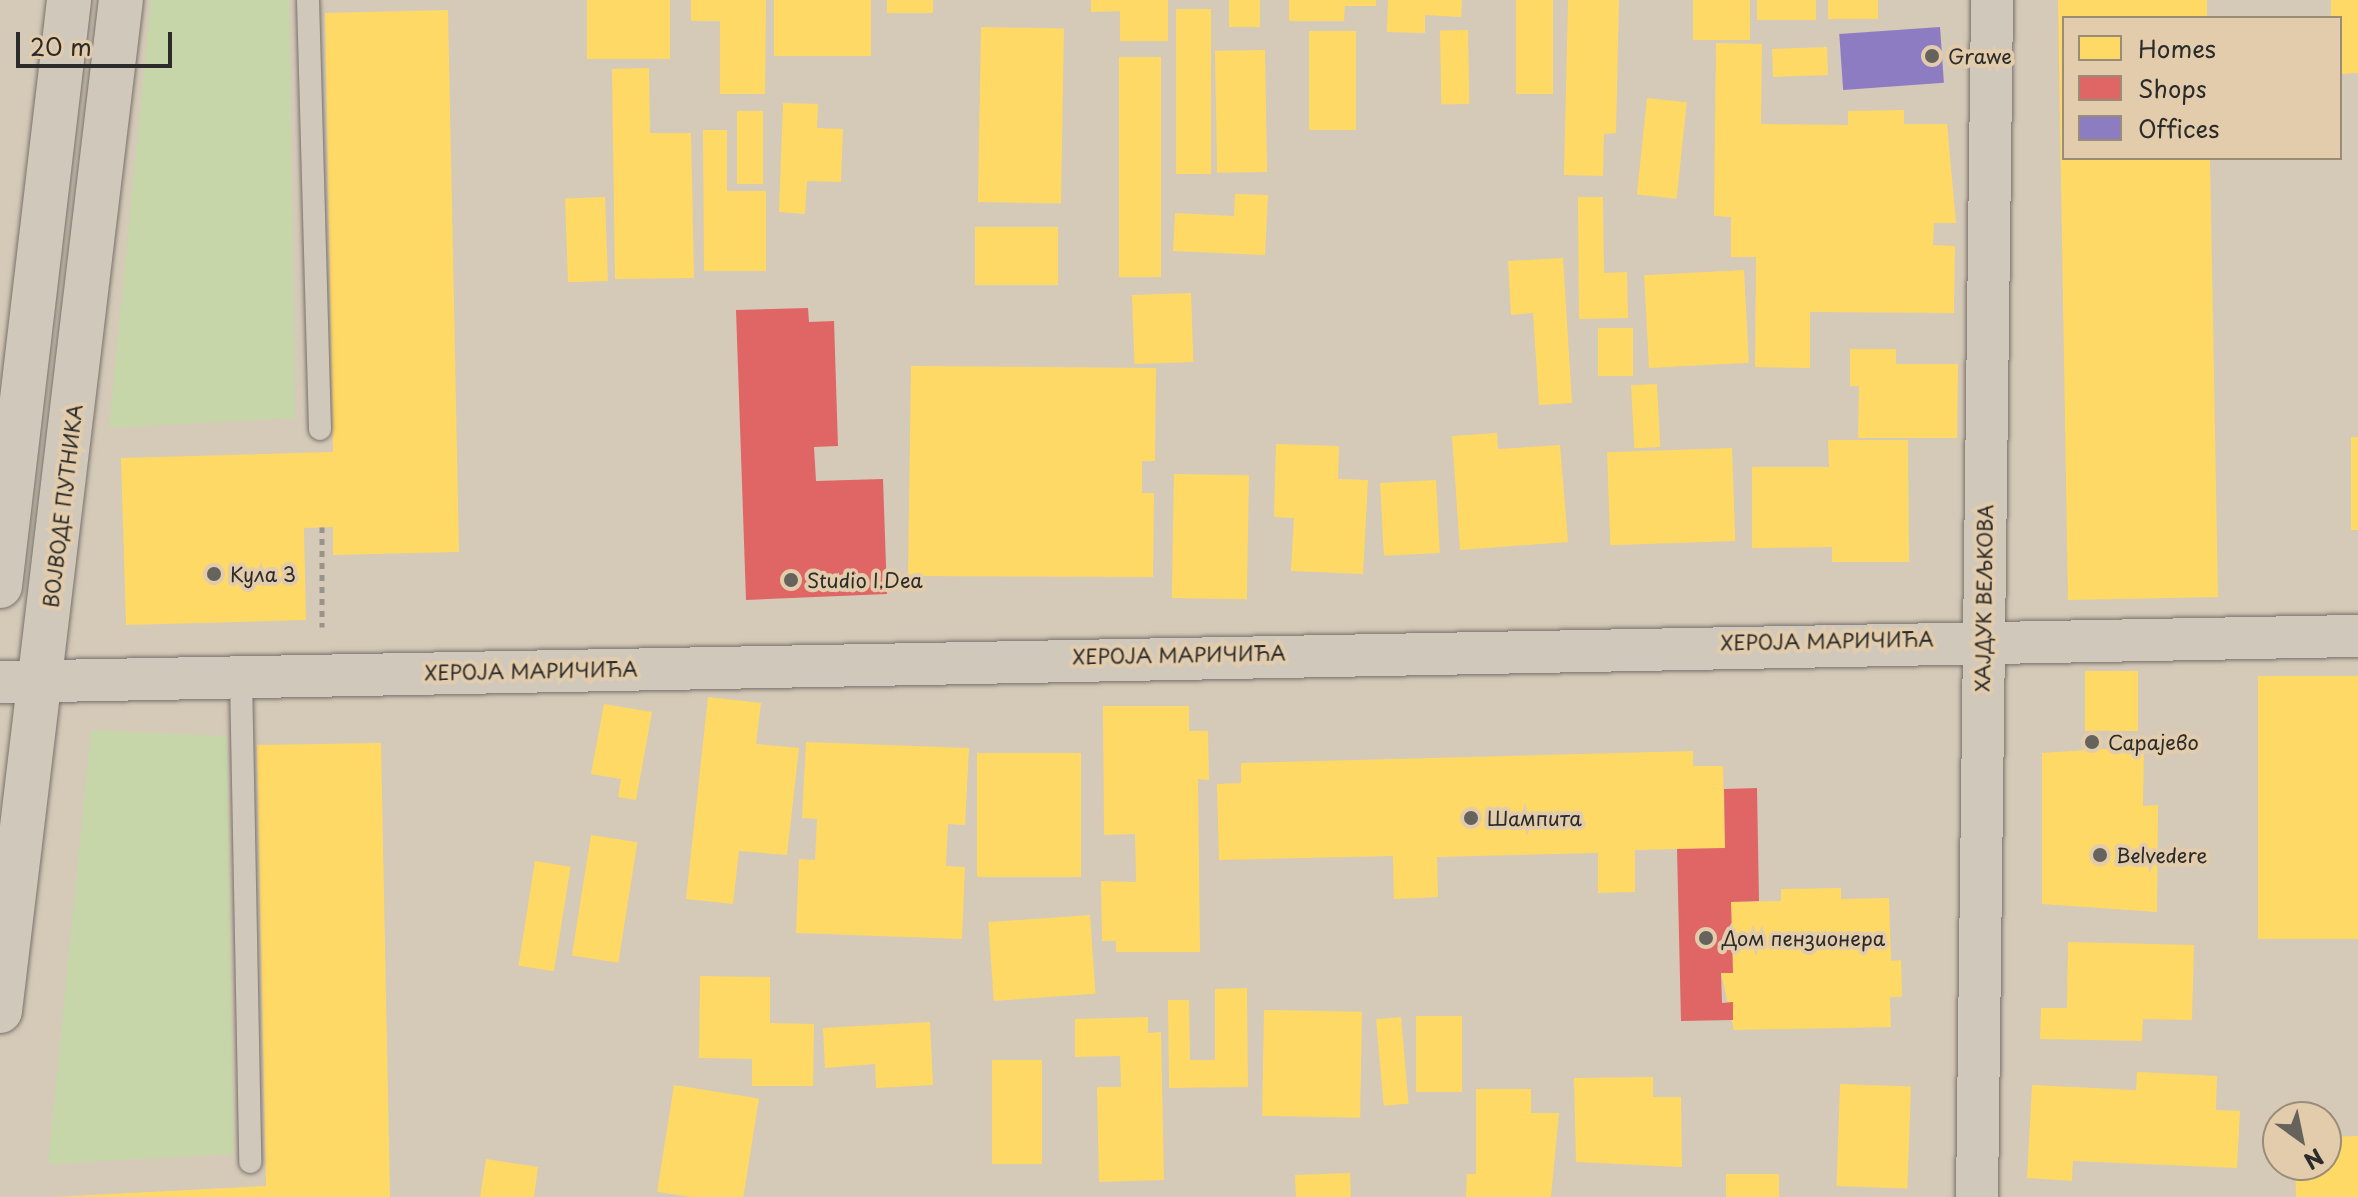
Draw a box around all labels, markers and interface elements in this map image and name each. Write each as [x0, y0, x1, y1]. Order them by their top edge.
scale bar [20, 16, 176, 66]
legend [2062, 16, 2342, 160]
text: 20 m [30, 28, 92, 64]
text: Homes [2138, 30, 2216, 66]
place label: Grawe [1948, 44, 2012, 68]
marker: Grawe [1923, 47, 1941, 65]
text: Shops [2138, 70, 2207, 106]
text: Offices [2138, 110, 2219, 146]
street label: ВОЈВОДЕ ПУТНИКА [38, 402, 88, 610]
street label: ХАЈДУК ВЕЉКОВА [1970, 503, 1998, 693]
place label: Кула 3 [230, 562, 297, 586]
marker: Кула 3 [205, 565, 223, 583]
place label: Studio I.Dea [807, 568, 923, 592]
marker: Studio I.Dea [782, 571, 800, 589]
street label: ХЕРОЈА МАРИЧИЋА [1721, 627, 1933, 655]
street label: ХЕРОЈА МАРИЧИЋА [1073, 641, 1285, 669]
street label: ХЕРОЈА МАРИЧИЋА [425, 657, 637, 685]
place label: Сарајево [2108, 730, 2199, 754]
marker: Сарајево [2083, 733, 2101, 751]
place label: Шампита [1487, 806, 1582, 830]
marker: Шампита [1462, 809, 1480, 827]
place label: Belvedere [2116, 843, 2207, 867]
marker: Belvedere [2091, 846, 2109, 864]
place label: Дом пензионера [1722, 926, 1886, 950]
marker: Дом пензионера [1697, 929, 1715, 947]
north arrow [2262, 1101, 2342, 1181]
text: N [2298, 1141, 2331, 1178]

